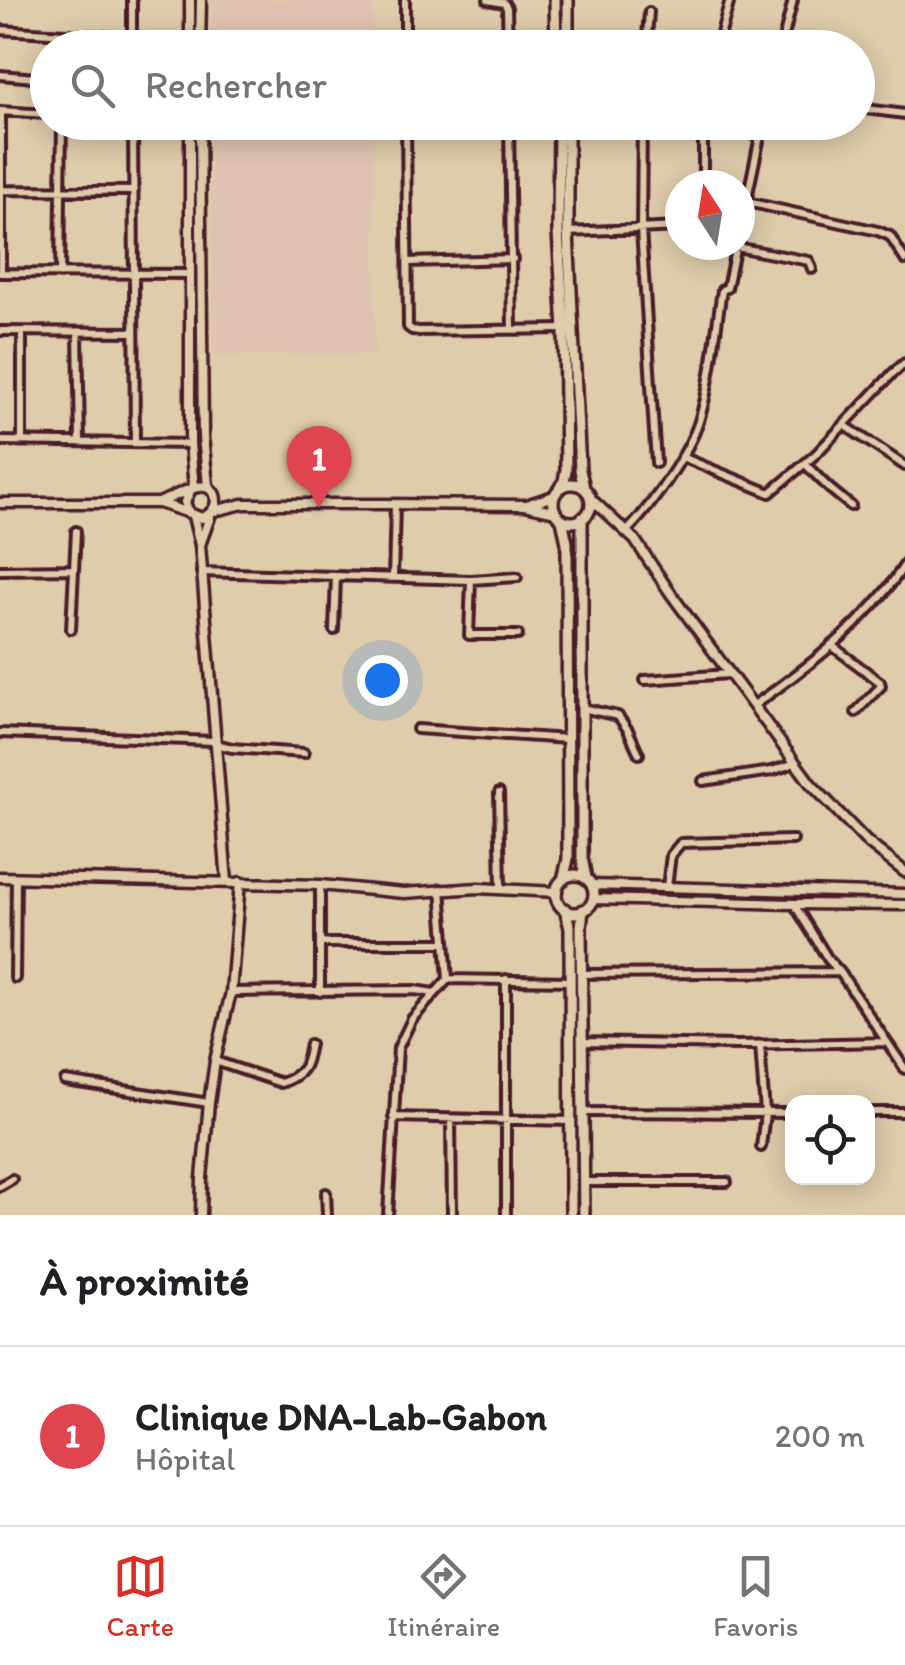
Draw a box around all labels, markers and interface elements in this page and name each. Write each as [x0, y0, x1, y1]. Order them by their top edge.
search box [30, 30, 875, 140]
icon: search [65, 58, 120, 113]
text: Rechercher [145, 62, 327, 108]
north arrow [665, 170, 755, 260]
pin: 1 [286, 426, 352, 508]
your location [357, 655, 408, 706]
map controls [785, 1095, 875, 1185]
button: locate [785, 1095, 875, 1185]
text: À proximité [40, 1255, 249, 1306]
text: Clinique DNA-Lab-Gabon [135, 1394, 547, 1440]
text: 1 [65, 1417, 80, 1455]
text: 200 m [775, 1417, 865, 1455]
text: Hôpital [135, 1440, 235, 1478]
tab: Carte [107, 1549, 174, 1643]
tab: Itinéraire [387, 1549, 500, 1643]
tab: Favoris [713, 1549, 798, 1643]

